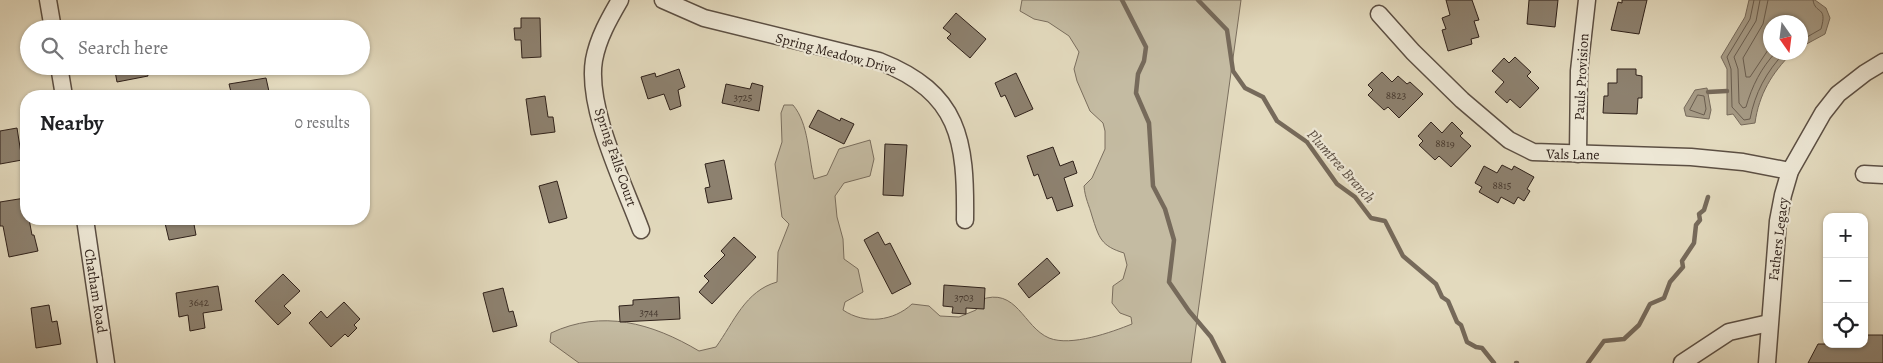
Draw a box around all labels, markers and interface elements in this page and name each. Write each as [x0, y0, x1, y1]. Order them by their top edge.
north arrow [1763, 15, 1808, 60]
search box [20, 20, 370, 75]
street label: Spring Meadow Drive [773, 28, 898, 79]
street label: Pauls Provision [1570, 33, 1593, 121]
icon: search [38, 34, 66, 62]
text: Search here [78, 35, 168, 61]
house number: 8823 [1386, 88, 1406, 103]
house number: 3725 [733, 90, 753, 105]
street label: Spring Falls Court [590, 105, 641, 209]
text: Nearby [40, 109, 103, 137]
text: 0 results [294, 112, 350, 134]
water label: Plumtree Branch [1302, 125, 1380, 207]
house number: 8819 [1435, 136, 1455, 151]
street label: Vals Lane [1545, 145, 1600, 164]
house number: 8815 [1492, 178, 1512, 193]
street label: Fathers Legacy [1764, 195, 1793, 282]
map controls [1823, 213, 1868, 348]
button: + [1823, 213, 1868, 258]
street label: Chatham Road [79, 248, 112, 335]
button: − [1823, 258, 1868, 303]
house number: 3703 [954, 290, 974, 305]
house number: 3642 [189, 295, 209, 310]
button: locate [1823, 303, 1868, 348]
house number: 3744 [639, 305, 659, 320]

